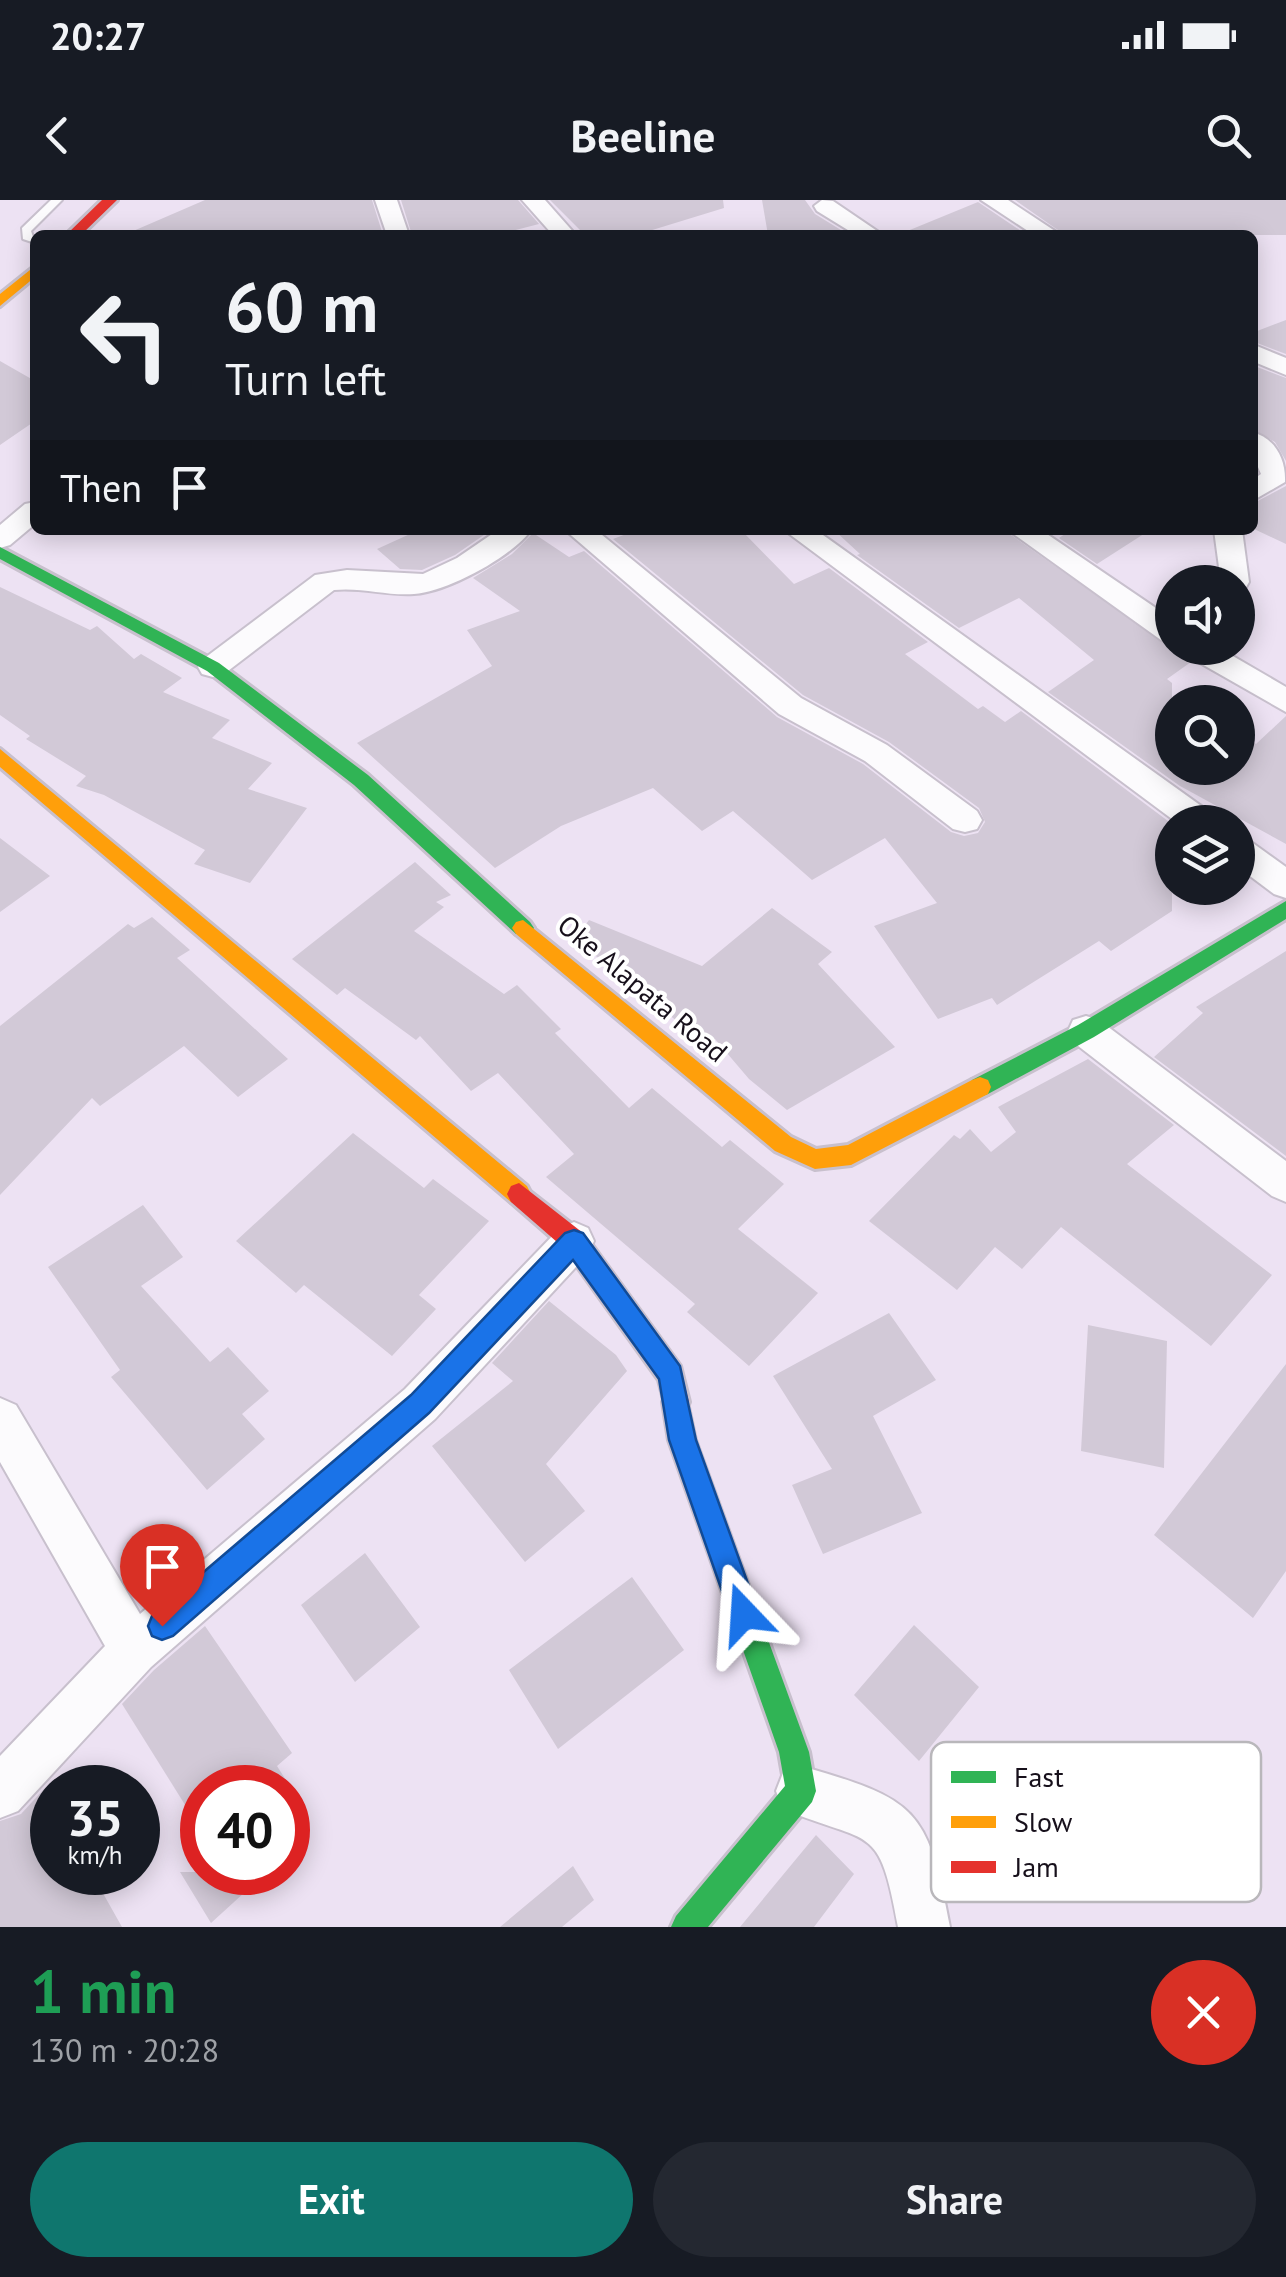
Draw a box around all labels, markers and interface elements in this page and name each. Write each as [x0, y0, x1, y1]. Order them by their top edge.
text: 20:27 [50, 11, 146, 60]
text: Beeline [571, 106, 715, 164]
icon: back [30, 108, 85, 163]
icon: search [1201, 108, 1256, 163]
text: 60 m [225, 261, 378, 351]
icon: left [60, 270, 190, 400]
text: Turn left [225, 349, 386, 407]
icon: arrive [162, 460, 217, 515]
text: Then [60, 463, 142, 512]
map controls [1155, 565, 1255, 905]
button: sound [1155, 565, 1255, 665]
button: search [1155, 685, 1255, 785]
button: layers [1155, 805, 1255, 905]
street label: Oke Alapata Road [550, 906, 736, 1070]
pin [120, 1524, 205, 1627]
icon: arrive [135, 1539, 190, 1594]
position arrow [692, 1562, 796, 1666]
legend [931, 1742, 1261, 1902]
text: Fast [1014, 1758, 1064, 1795]
speed limit sign: 40 [180, 1765, 310, 1895]
text: 35 [67, 1785, 123, 1850]
text: Slow [1014, 1803, 1073, 1840]
text: km/h [68, 1839, 122, 1871]
text: Jam [1013, 1848, 1059, 1885]
text: 1 min [30, 1952, 176, 2030]
button: close [1151, 1960, 1256, 2065]
text: 130 m · 20:28 [30, 2029, 219, 2071]
button: Exit [30, 2142, 633, 2257]
button: Share [653, 2142, 1256, 2257]

